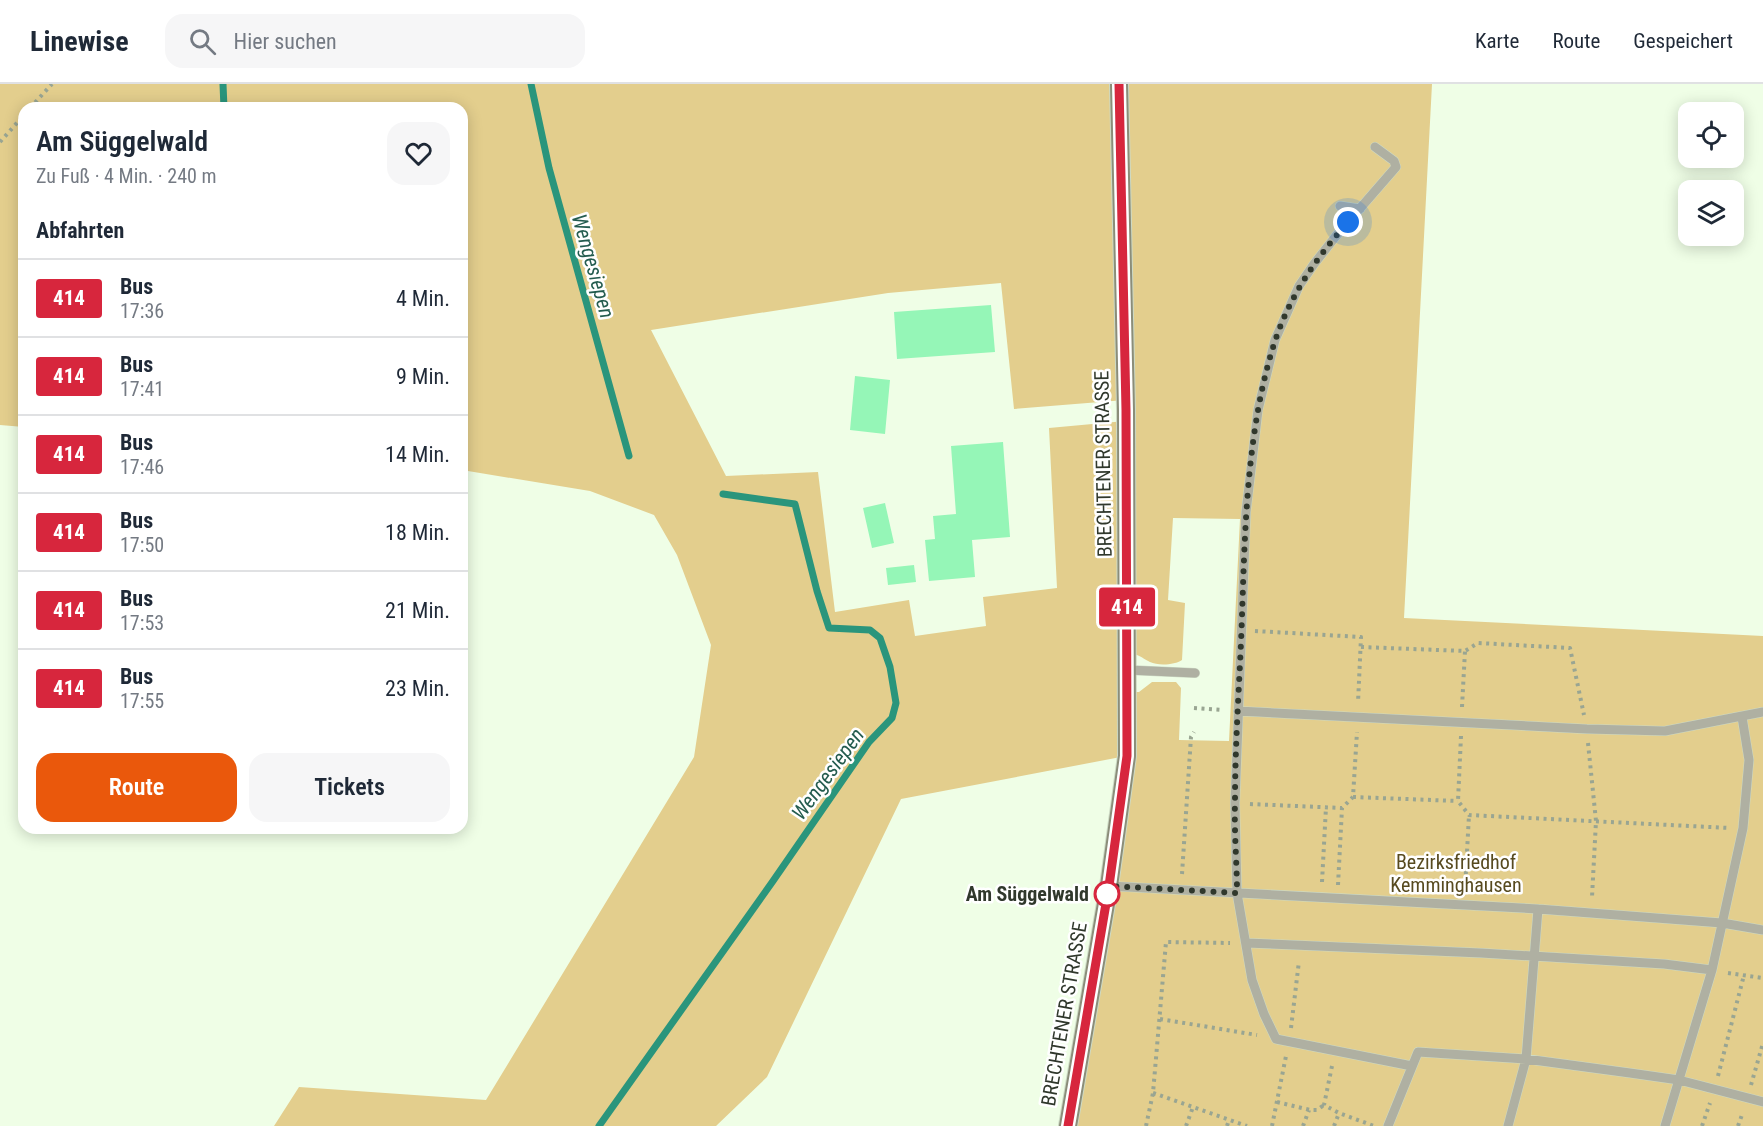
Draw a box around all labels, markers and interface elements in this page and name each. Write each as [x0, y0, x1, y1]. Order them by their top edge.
search box [165, 14, 585, 68]
text: Linewise [30, 25, 129, 58]
icon: search [186, 25, 219, 58]
text: Hier suchen [234, 29, 337, 54]
text: Karte [1475, 29, 1519, 53]
text: Route [1552, 29, 1600, 53]
text: Gespeichert [1633, 29, 1733, 53]
map controls [1678, 102, 1744, 246]
button: locate [1678, 102, 1744, 168]
button: heart [387, 122, 450, 185]
text: Am Süggelwald [36, 125, 208, 158]
text: Zu Fuß · 4 Min. · 240 m [36, 164, 217, 188]
button: layers [1678, 180, 1744, 246]
your location [1333, 207, 1363, 237]
water label: Wengesiepen [567, 211, 619, 321]
text: Abfahrten [36, 218, 124, 243]
text: Bus [120, 274, 153, 299]
text: 414 [53, 286, 85, 310]
text: 4 Min. [396, 286, 450, 311]
text: 17:36 [120, 299, 164, 323]
text: Bus [120, 352, 153, 377]
text: 414 [53, 364, 85, 388]
text: 9 Min. [396, 364, 450, 389]
street label: BRECHTENER STRASSE [1089, 371, 1117, 557]
text: 17:41 [120, 377, 164, 401]
text: Bus [120, 430, 153, 455]
text: 414 [53, 442, 85, 466]
text: 14 Min. [385, 442, 450, 467]
text: 17:46 [120, 455, 164, 479]
text: Bus [120, 508, 153, 533]
text: 414 [53, 520, 85, 544]
text: 18 Min. [385, 520, 450, 545]
text: 17:50 [120, 533, 164, 557]
text: Bus [120, 586, 153, 611]
line badge: 414 [1092, 588, 1162, 626]
text: 414 [1111, 595, 1143, 619]
text: 414 [53, 598, 85, 622]
text: 21 Min. [385, 598, 450, 623]
text: 17:53 [120, 611, 164, 635]
text: Bus [120, 664, 153, 689]
text: 414 [53, 676, 85, 700]
text: 23 Min. [385, 676, 450, 701]
text: 17:55 [120, 689, 164, 713]
water label: Wengesiepen [787, 724, 869, 824]
button: Route [36, 753, 237, 822]
button: Tickets [249, 753, 450, 822]
park label: Bezirksfriedhof Kemminghausen [1390, 850, 1522, 897]
marker: Am Süggelwald [1094, 881, 1120, 907]
place label: Am Süggelwald [966, 882, 1089, 906]
street label: BRECHTENER STRASSE [1036, 920, 1092, 1108]

